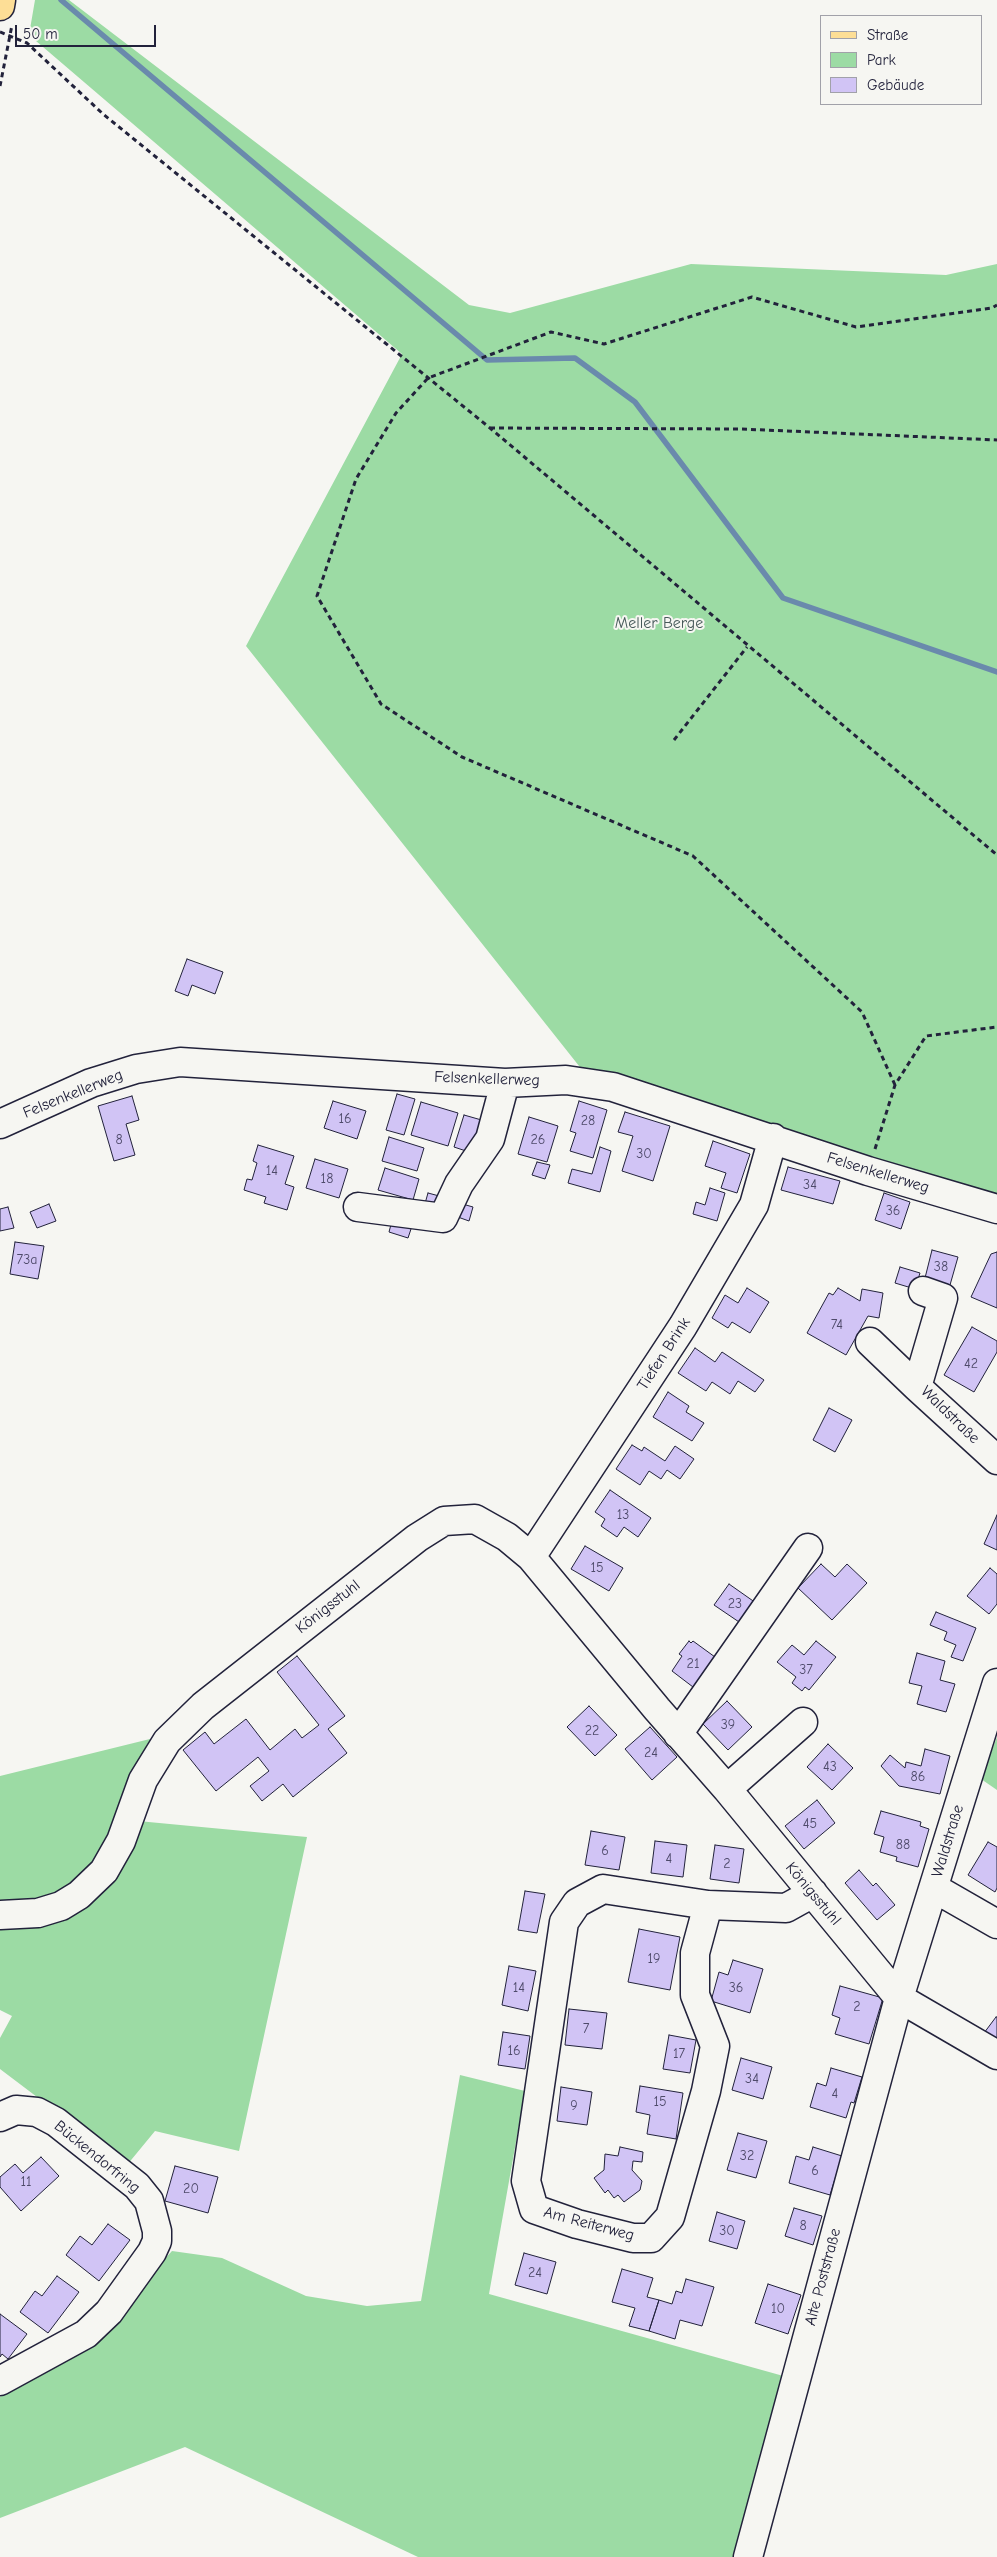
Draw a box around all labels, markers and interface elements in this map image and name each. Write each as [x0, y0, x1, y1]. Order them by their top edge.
scale bar [18, 15, 159, 47]
legend [820, 15, 982, 105]
text: 50 m [23, 25, 58, 43]
text: Straße [867, 26, 908, 44]
text: Park [867, 51, 896, 69]
text: Gebäude [867, 76, 924, 94]
park label: Meller Berge [615, 613, 703, 633]
street label: Felsenkellerweg [20, 1065, 126, 1123]
street label: Felsenkellerweg [434, 1068, 540, 1090]
house number: 16 [338, 1111, 352, 1127]
house number: 28 [581, 1113, 595, 1129]
house number: 8 [115, 1132, 123, 1148]
house number: 26 [531, 1132, 545, 1148]
house number: 30 [636, 1146, 652, 1162]
street label: Felsenkellerweg [825, 1148, 931, 1198]
house number: 14 [266, 1163, 278, 1179]
house number: 18 [321, 1171, 333, 1187]
house number: 34 [803, 1177, 817, 1193]
house number: 36 [886, 1203, 900, 1219]
house number: 73a [17, 1252, 37, 1268]
house number: 38 [934, 1259, 948, 1275]
street label: Tiefen Brink [633, 1314, 695, 1394]
house number: 74 [831, 1317, 843, 1333]
house number: 42 [964, 1356, 978, 1372]
street label: Waldstraße [916, 1382, 984, 1448]
house number: 13 [617, 1507, 629, 1523]
house number: 15 [590, 1560, 604, 1576]
street label: Königsstuhl [292, 1576, 364, 1638]
house number: 23 [728, 1596, 742, 1612]
house number: 21 [687, 1656, 699, 1672]
house number: 37 [799, 1662, 813, 1678]
house number: 39 [721, 1717, 735, 1733]
house number: 22 [585, 1723, 599, 1739]
house number: 24 [644, 1745, 658, 1761]
house number: 43 [823, 1759, 837, 1775]
house number: 86 [911, 1769, 925, 1785]
street label: Waldstraße [928, 1802, 968, 1880]
house number: 45 [803, 1816, 817, 1832]
house number: 88 [896, 1837, 910, 1853]
house number: 6 [601, 1843, 609, 1859]
house number: 4 [666, 1851, 672, 1867]
house number: 2 [723, 1856, 731, 1872]
street label: Königsstuhl [781, 1859, 845, 1929]
house number: 19 [648, 1951, 660, 1967]
house number: 14 [513, 1980, 525, 1996]
house number: 36 [729, 1980, 743, 1996]
house number: 2 [853, 1999, 861, 2015]
house number: 7 [583, 2021, 589, 2037]
house number: 16 [507, 2043, 521, 2059]
house number: 17 [673, 2046, 685, 2062]
house number: 34 [745, 2071, 759, 2087]
house number: 4 [832, 2086, 838, 2102]
house number: 15 [653, 2094, 667, 2110]
house number: 9 [570, 2098, 578, 2114]
street label: Bückendorfring [50, 2116, 144, 2198]
house number: 32 [740, 2148, 754, 2164]
house number: 6 [811, 2163, 819, 2179]
house number: 11 [20, 2174, 32, 2190]
house number: 20 [183, 2181, 199, 2197]
street label: Am Reiterweg [542, 2203, 636, 2245]
house number: 8 [799, 2218, 807, 2234]
house number: 30 [719, 2223, 735, 2239]
street label: Alte Poststraße [801, 2226, 845, 2328]
house number: 24 [528, 2265, 542, 2281]
house number: 10 [771, 2301, 785, 2317]

